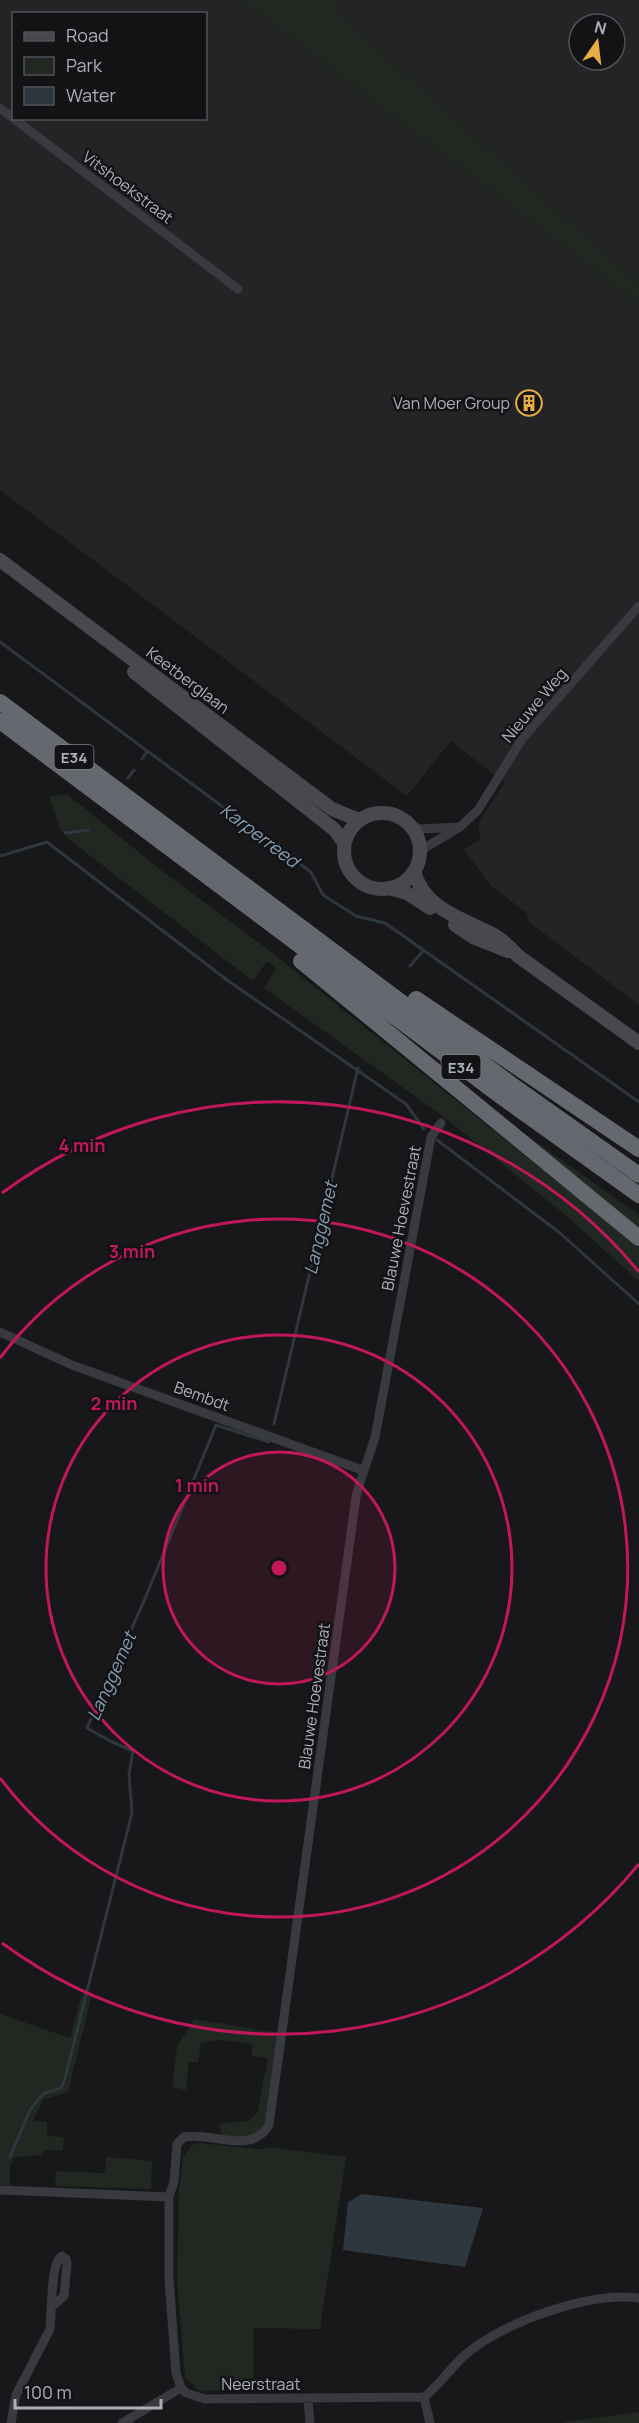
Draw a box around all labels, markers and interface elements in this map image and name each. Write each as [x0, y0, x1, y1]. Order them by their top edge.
legend [12, 12, 207, 120]
north arrow [567, 12, 627, 72]
text: N [592, 15, 609, 40]
text: Road [66, 23, 109, 47]
text: Park [66, 53, 103, 77]
text: Water [66, 83, 116, 107]
street label: Vitshoekstraat [78, 146, 178, 228]
building icon: Van Moer Group [514, 388, 544, 418]
place label: Van Moer Group [393, 392, 510, 414]
street label: Keetberglaan [142, 642, 234, 718]
street label: Nieuwe Weg [496, 663, 572, 747]
road number: E34 [54, 745, 94, 769]
water label: Karperreed [216, 797, 306, 874]
road number: E34 [442, 1055, 480, 1079]
text: 4 min [58, 1133, 106, 1157]
street label: Blauwe Hoevestraat [376, 1144, 426, 1292]
water label: Langgemet [298, 1178, 343, 1277]
text: 3 min [109, 1239, 155, 1263]
street label: Bembdt [171, 1376, 233, 1416]
text: 2 min [91, 1391, 137, 1415]
text: 1 min [175, 1473, 219, 1497]
centre of rings [269, 1558, 289, 1578]
street label: Blauwe Hoevestraat [293, 1621, 335, 1771]
water label: Langgemet [81, 1626, 142, 1724]
scale bar [15, 2372, 160, 2410]
street label: Neerstraat [221, 2373, 301, 2395]
text: 100 m [24, 2380, 72, 2404]

